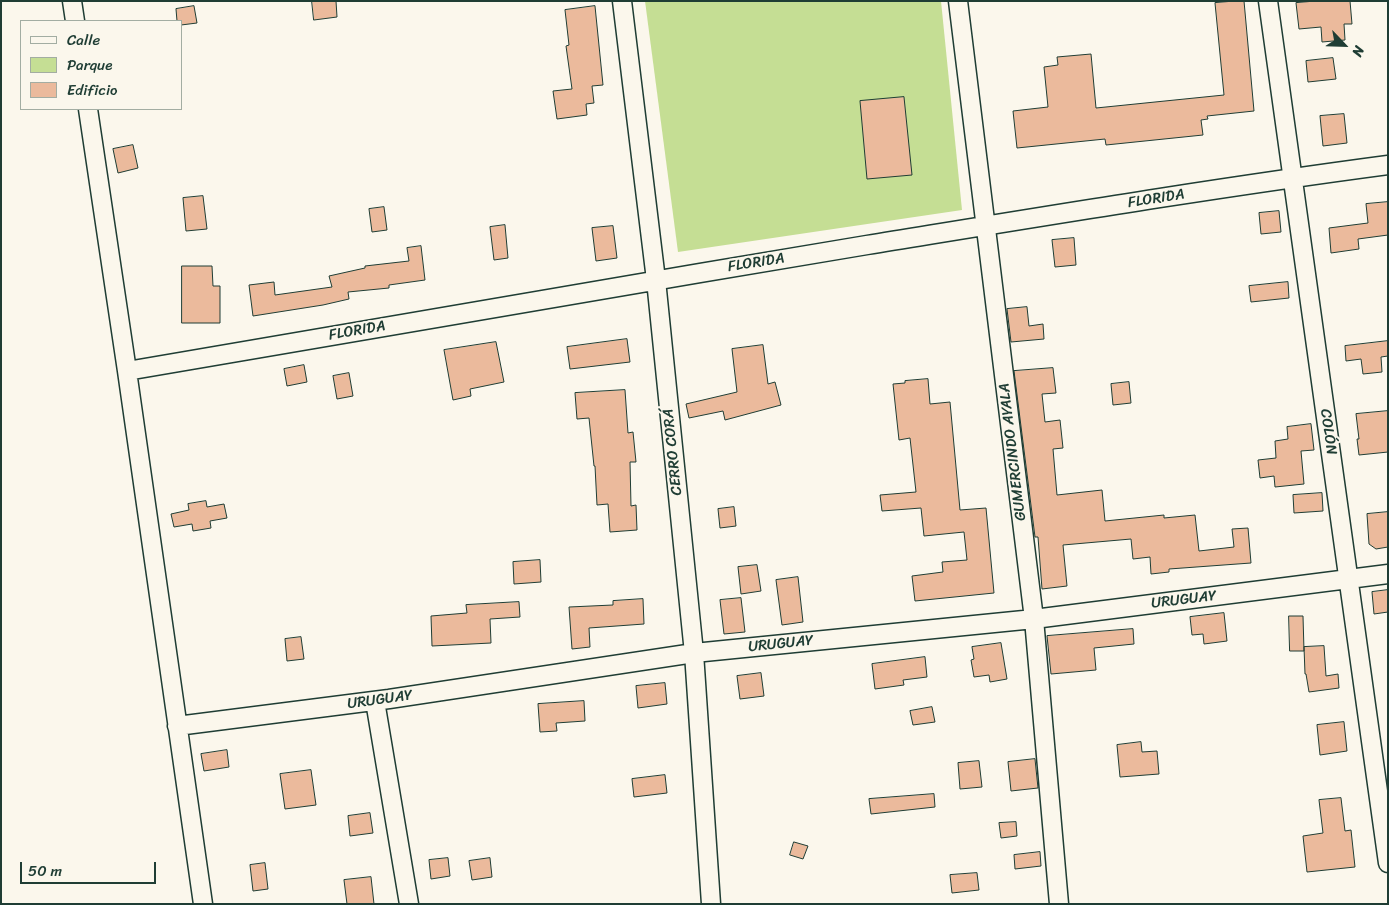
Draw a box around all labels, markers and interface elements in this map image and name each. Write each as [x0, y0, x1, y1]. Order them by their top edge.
legend [20, 20, 182, 110]
north arrow [1319, 20, 1369, 70]
text: Calle [67, 27, 100, 53]
text: N [1345, 42, 1372, 61]
text: Parque [67, 52, 112, 78]
text: Edificio [67, 77, 118, 103]
street label: FLORIDA [1126, 186, 1186, 212]
street label: FLORIDA [726, 250, 786, 276]
street label: FLORIDA [327, 317, 387, 345]
street label: GUMERCINDO AYALA [996, 382, 1030, 522]
street label: CERRO CORÁ [659, 408, 687, 496]
street label: COLÓN [1316, 408, 1340, 456]
street label: URUGUAY [1150, 587, 1218, 613]
street label: URUGUAY [747, 632, 815, 656]
street label: URUGUAY [346, 687, 414, 713]
scale bar [22, 852, 159, 884]
text: 50 m [28, 858, 62, 884]

